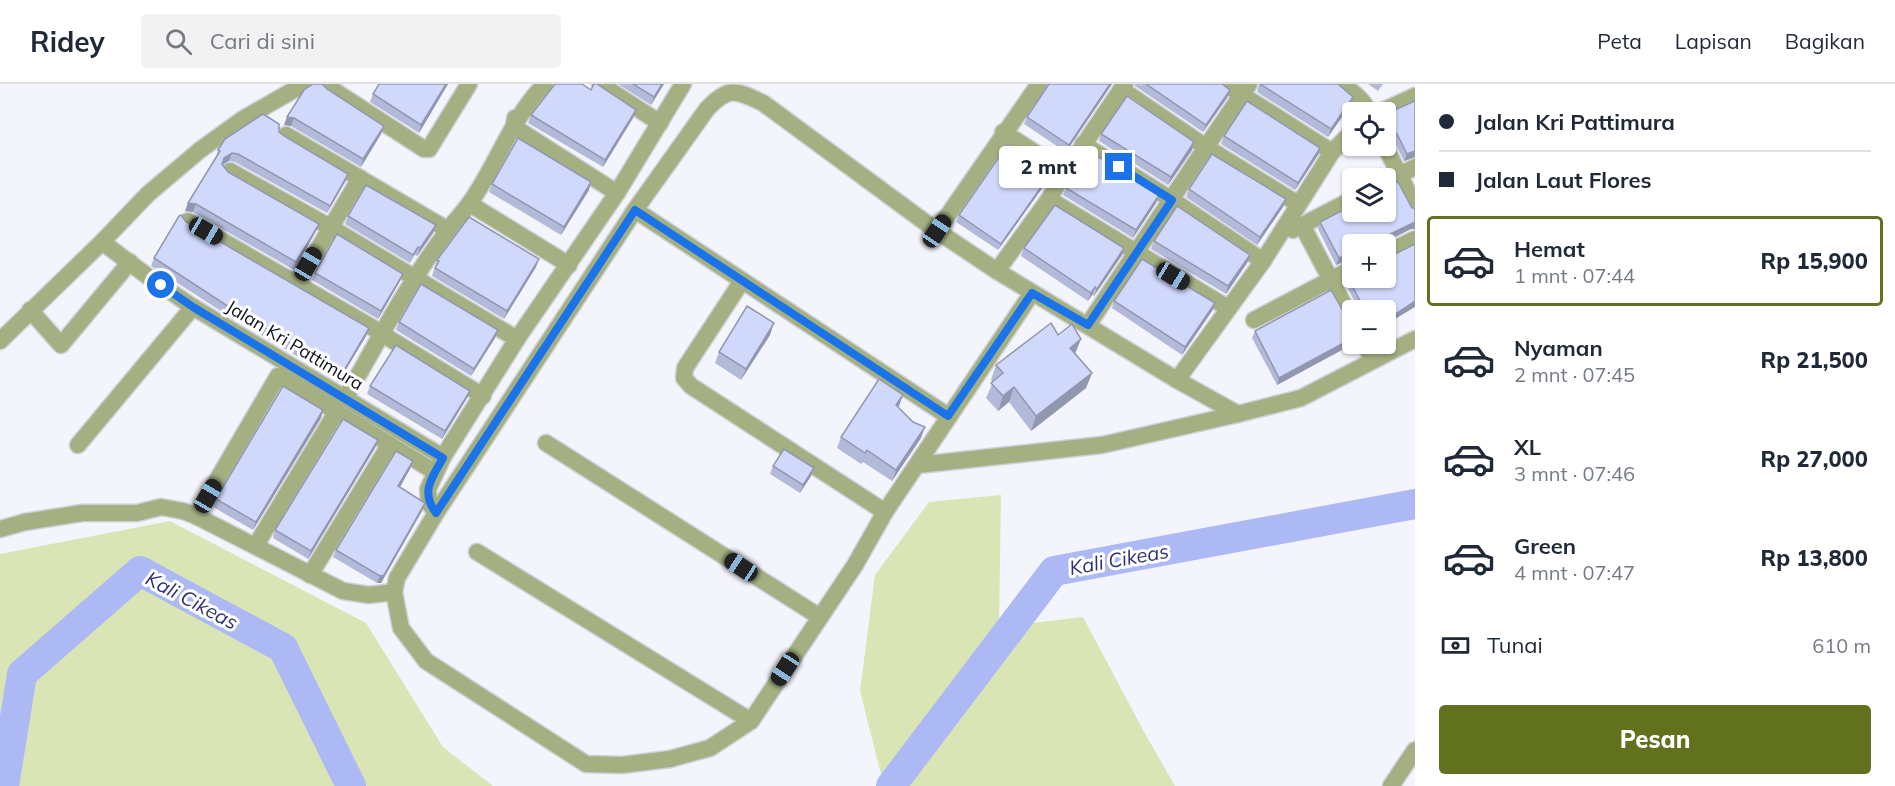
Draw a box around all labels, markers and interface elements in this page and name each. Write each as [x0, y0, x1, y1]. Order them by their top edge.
search box [141, 14, 561, 68]
text: Ridey [30, 24, 105, 59]
icon: search [162, 25, 195, 58]
text: Cari di sini [210, 27, 315, 55]
text: Peta [1597, 28, 1642, 54]
text: Lapisan [1675, 28, 1752, 54]
text: Bagikan [1785, 28, 1865, 54]
map controls [1342, 102, 1396, 354]
button: locate [1342, 102, 1396, 156]
text: Jalan Kri Pattimura [1475, 108, 1675, 136]
callout: 2 mnt [999, 146, 1098, 188]
route end [1105, 153, 1132, 180]
text: 2 mnt [1020, 154, 1077, 179]
text: Jalan Laut Flores [1475, 166, 1652, 194]
button: layers [1342, 168, 1396, 222]
car [919, 211, 955, 251]
car [186, 214, 226, 248]
button: + [1342, 234, 1396, 288]
icon: car [1442, 234, 1496, 288]
text: Hemat [1514, 235, 1585, 263]
car [291, 244, 325, 284]
text: Rp 15,900 [1761, 247, 1868, 275]
car [1153, 259, 1193, 293]
text: 1 mnt · 07:44 [1514, 263, 1635, 288]
route start [147, 271, 174, 298]
street label: Jalan Kri Pattimura [222, 295, 368, 395]
button: − [1342, 300, 1396, 354]
icon: car [1442, 333, 1496, 387]
text: Nyaman [1514, 334, 1603, 362]
text: Rp 21,500 [1761, 346, 1868, 374]
text: 2 mnt · 07:45 [1514, 362, 1635, 387]
icon: car [1442, 432, 1496, 486]
text: XL [1514, 433, 1541, 461]
text: Rp 27,000 [1761, 445, 1868, 473]
text: 3 mnt · 07:46 [1514, 461, 1635, 486]
car [191, 476, 225, 516]
icon: car [1442, 531, 1496, 585]
text: Green [1514, 532, 1576, 560]
water label: Kali Cikeas [1067, 538, 1171, 580]
text: Rp 13,800 [1761, 544, 1868, 572]
car [721, 550, 761, 584]
text: 4 mnt · 07:47 [1514, 560, 1635, 585]
water label: Kali Cikeas [142, 565, 242, 635]
icon: cash [1439, 629, 1472, 662]
text: Tunai [1487, 631, 1543, 659]
text: 610 m [1812, 633, 1871, 658]
car [768, 649, 802, 689]
button: Pesan [1439, 705, 1871, 774]

